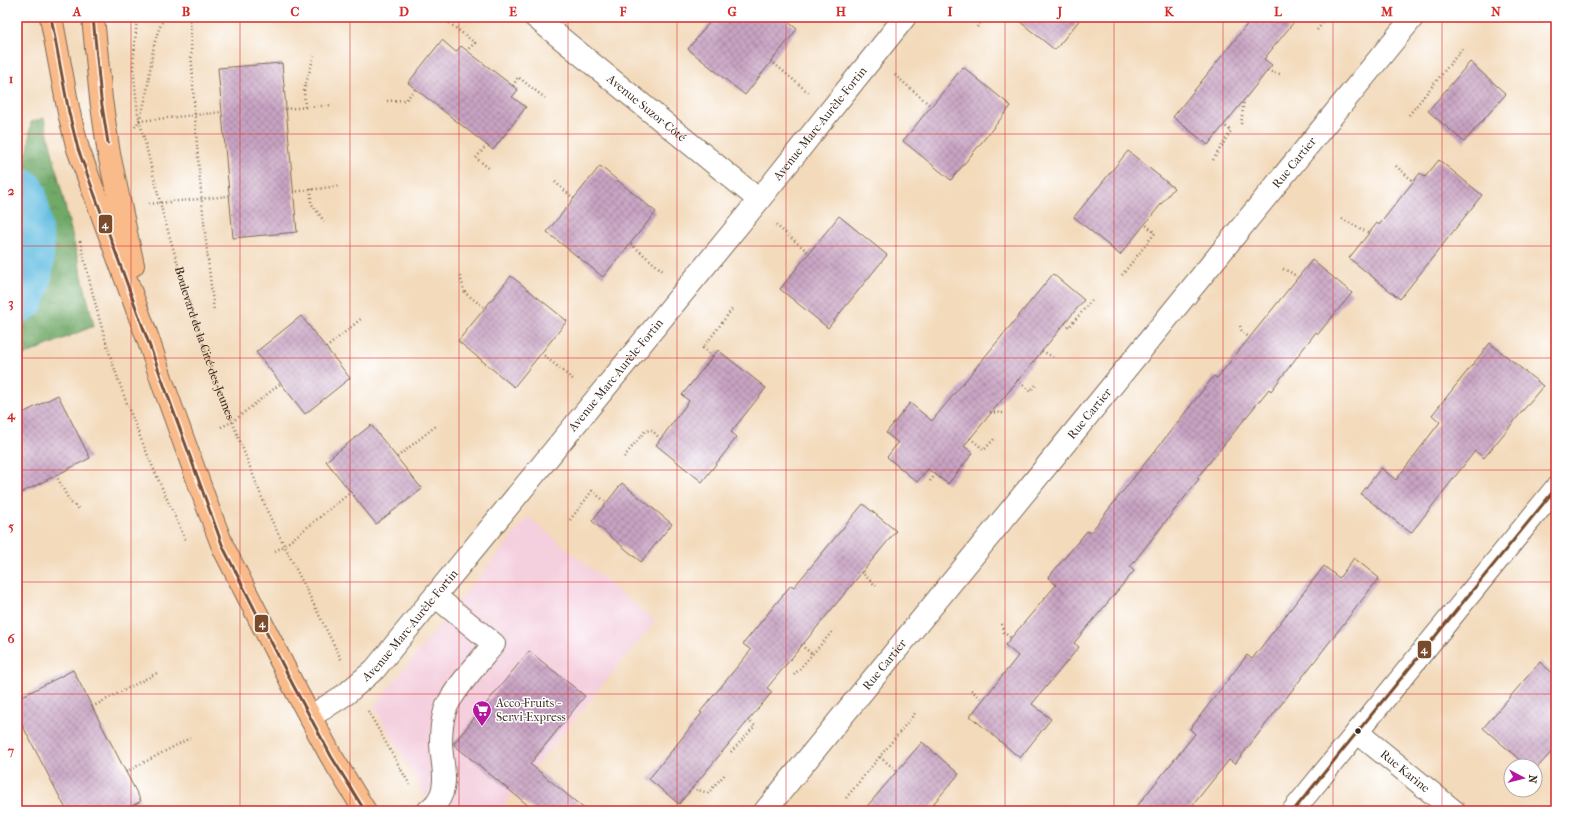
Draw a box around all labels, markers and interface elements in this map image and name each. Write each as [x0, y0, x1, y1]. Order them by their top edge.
text: A [72, 4, 82, 19]
text: B [182, 4, 191, 19]
text: C [291, 4, 300, 19]
text: D [399, 4, 409, 19]
text: E [509, 4, 517, 19]
text: F [619, 4, 627, 19]
text: G [727, 4, 737, 19]
text: H [836, 4, 847, 19]
text: I [947, 4, 953, 19]
text: J [1056, 4, 1063, 20]
text: K [1164, 4, 1175, 19]
text: L [1274, 4, 1283, 19]
text: M [1380, 4, 1393, 19]
text: N [1491, 4, 1501, 19]
street label: Avenue Marc-Aurèle-Fortin [770, 64, 870, 184]
text: 1 [9, 71, 14, 86]
street label: Avenue Suzor-Côté [603, 71, 689, 145]
street label: Rue Cartier [1269, 134, 1320, 191]
text: 2 [8, 183, 15, 198]
line badge: 4 [98, 214, 113, 234]
text: 4 [101, 218, 109, 231]
street label: Boulevard de la Cité-des-Jeunes [172, 265, 238, 422]
text: 3 [8, 295, 14, 311]
street label: Avenue Marc-Aurèle-Fortin [565, 316, 666, 435]
street label: Rue Cartier [1065, 385, 1115, 442]
text: 4 [6, 407, 16, 423]
text: 5 [8, 519, 14, 534]
street label: Avenue Marc-Aurèle-Fortin [359, 566, 461, 685]
line badge: 4 [254, 614, 269, 633]
text: 4 [258, 617, 266, 630]
text: 6 [7, 631, 15, 646]
street label: Rue Cartier [860, 636, 910, 693]
line badge: 4 [1417, 640, 1432, 659]
text: 4 [1420, 643, 1428, 656]
place label: Acco-Fruits - Servi-Express [495, 696, 566, 724]
supermarket icon: Acco-Fruits - Servi-Express [471, 699, 493, 727]
unlabelled marker [1353, 726, 1363, 736]
text: 7 [7, 743, 15, 758]
street label: Rue Karine [1378, 747, 1433, 795]
north arrow [1503, 758, 1543, 798]
text: N [1525, 774, 1539, 785]

